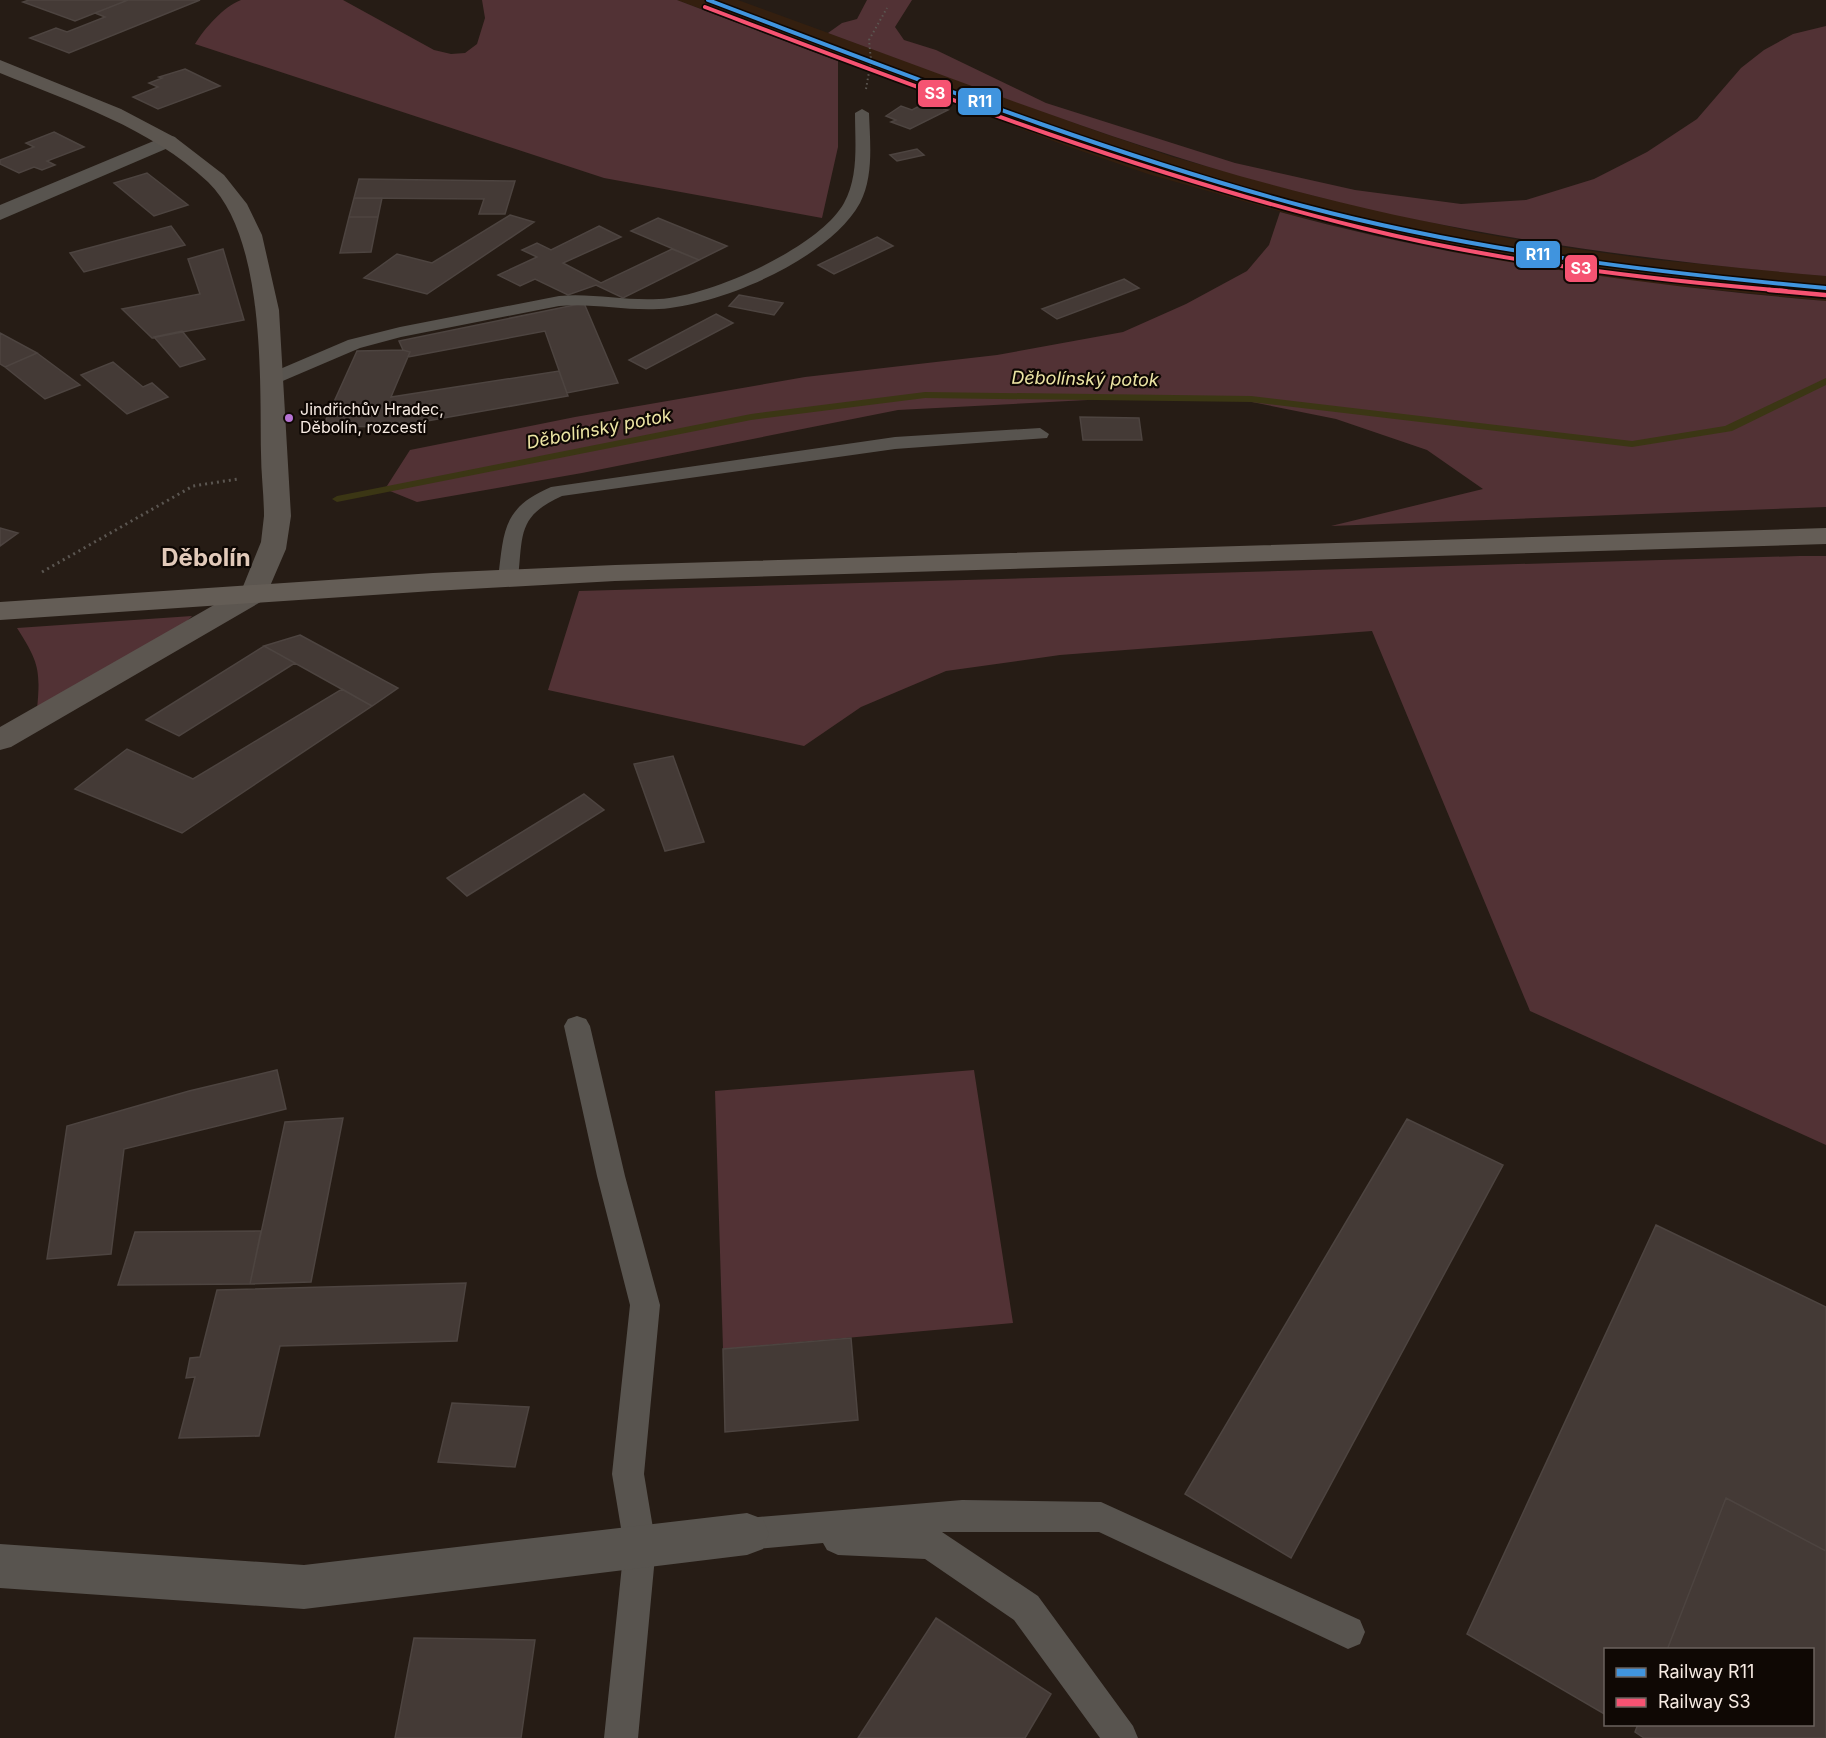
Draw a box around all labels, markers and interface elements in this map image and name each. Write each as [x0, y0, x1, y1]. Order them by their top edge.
line badge: S3 [917, 79, 952, 108]
text: S3 [925, 83, 945, 103]
line badge: R11 [957, 87, 1002, 116]
text: R11 [968, 91, 992, 111]
line badge: R11 [1515, 240, 1561, 269]
text: R11 [1526, 244, 1550, 264]
line badge: S3 [1564, 254, 1598, 283]
text: S3 [1571, 258, 1591, 278]
water label: Děbolínský potok [1011, 367, 1160, 390]
place label: Jindřichův Hradec, Děbolín, rozcestí [300, 399, 444, 437]
water label: Děbolínský potok [525, 404, 674, 453]
marker: Jindřichův Hradec, Děbolín, rozcestí [283, 412, 295, 424]
district label: Děbolín [161, 543, 251, 572]
legend [1604, 1648, 1814, 1726]
text: Railway R11 [1658, 1661, 1754, 1682]
text: Railway S3 [1658, 1691, 1751, 1712]

